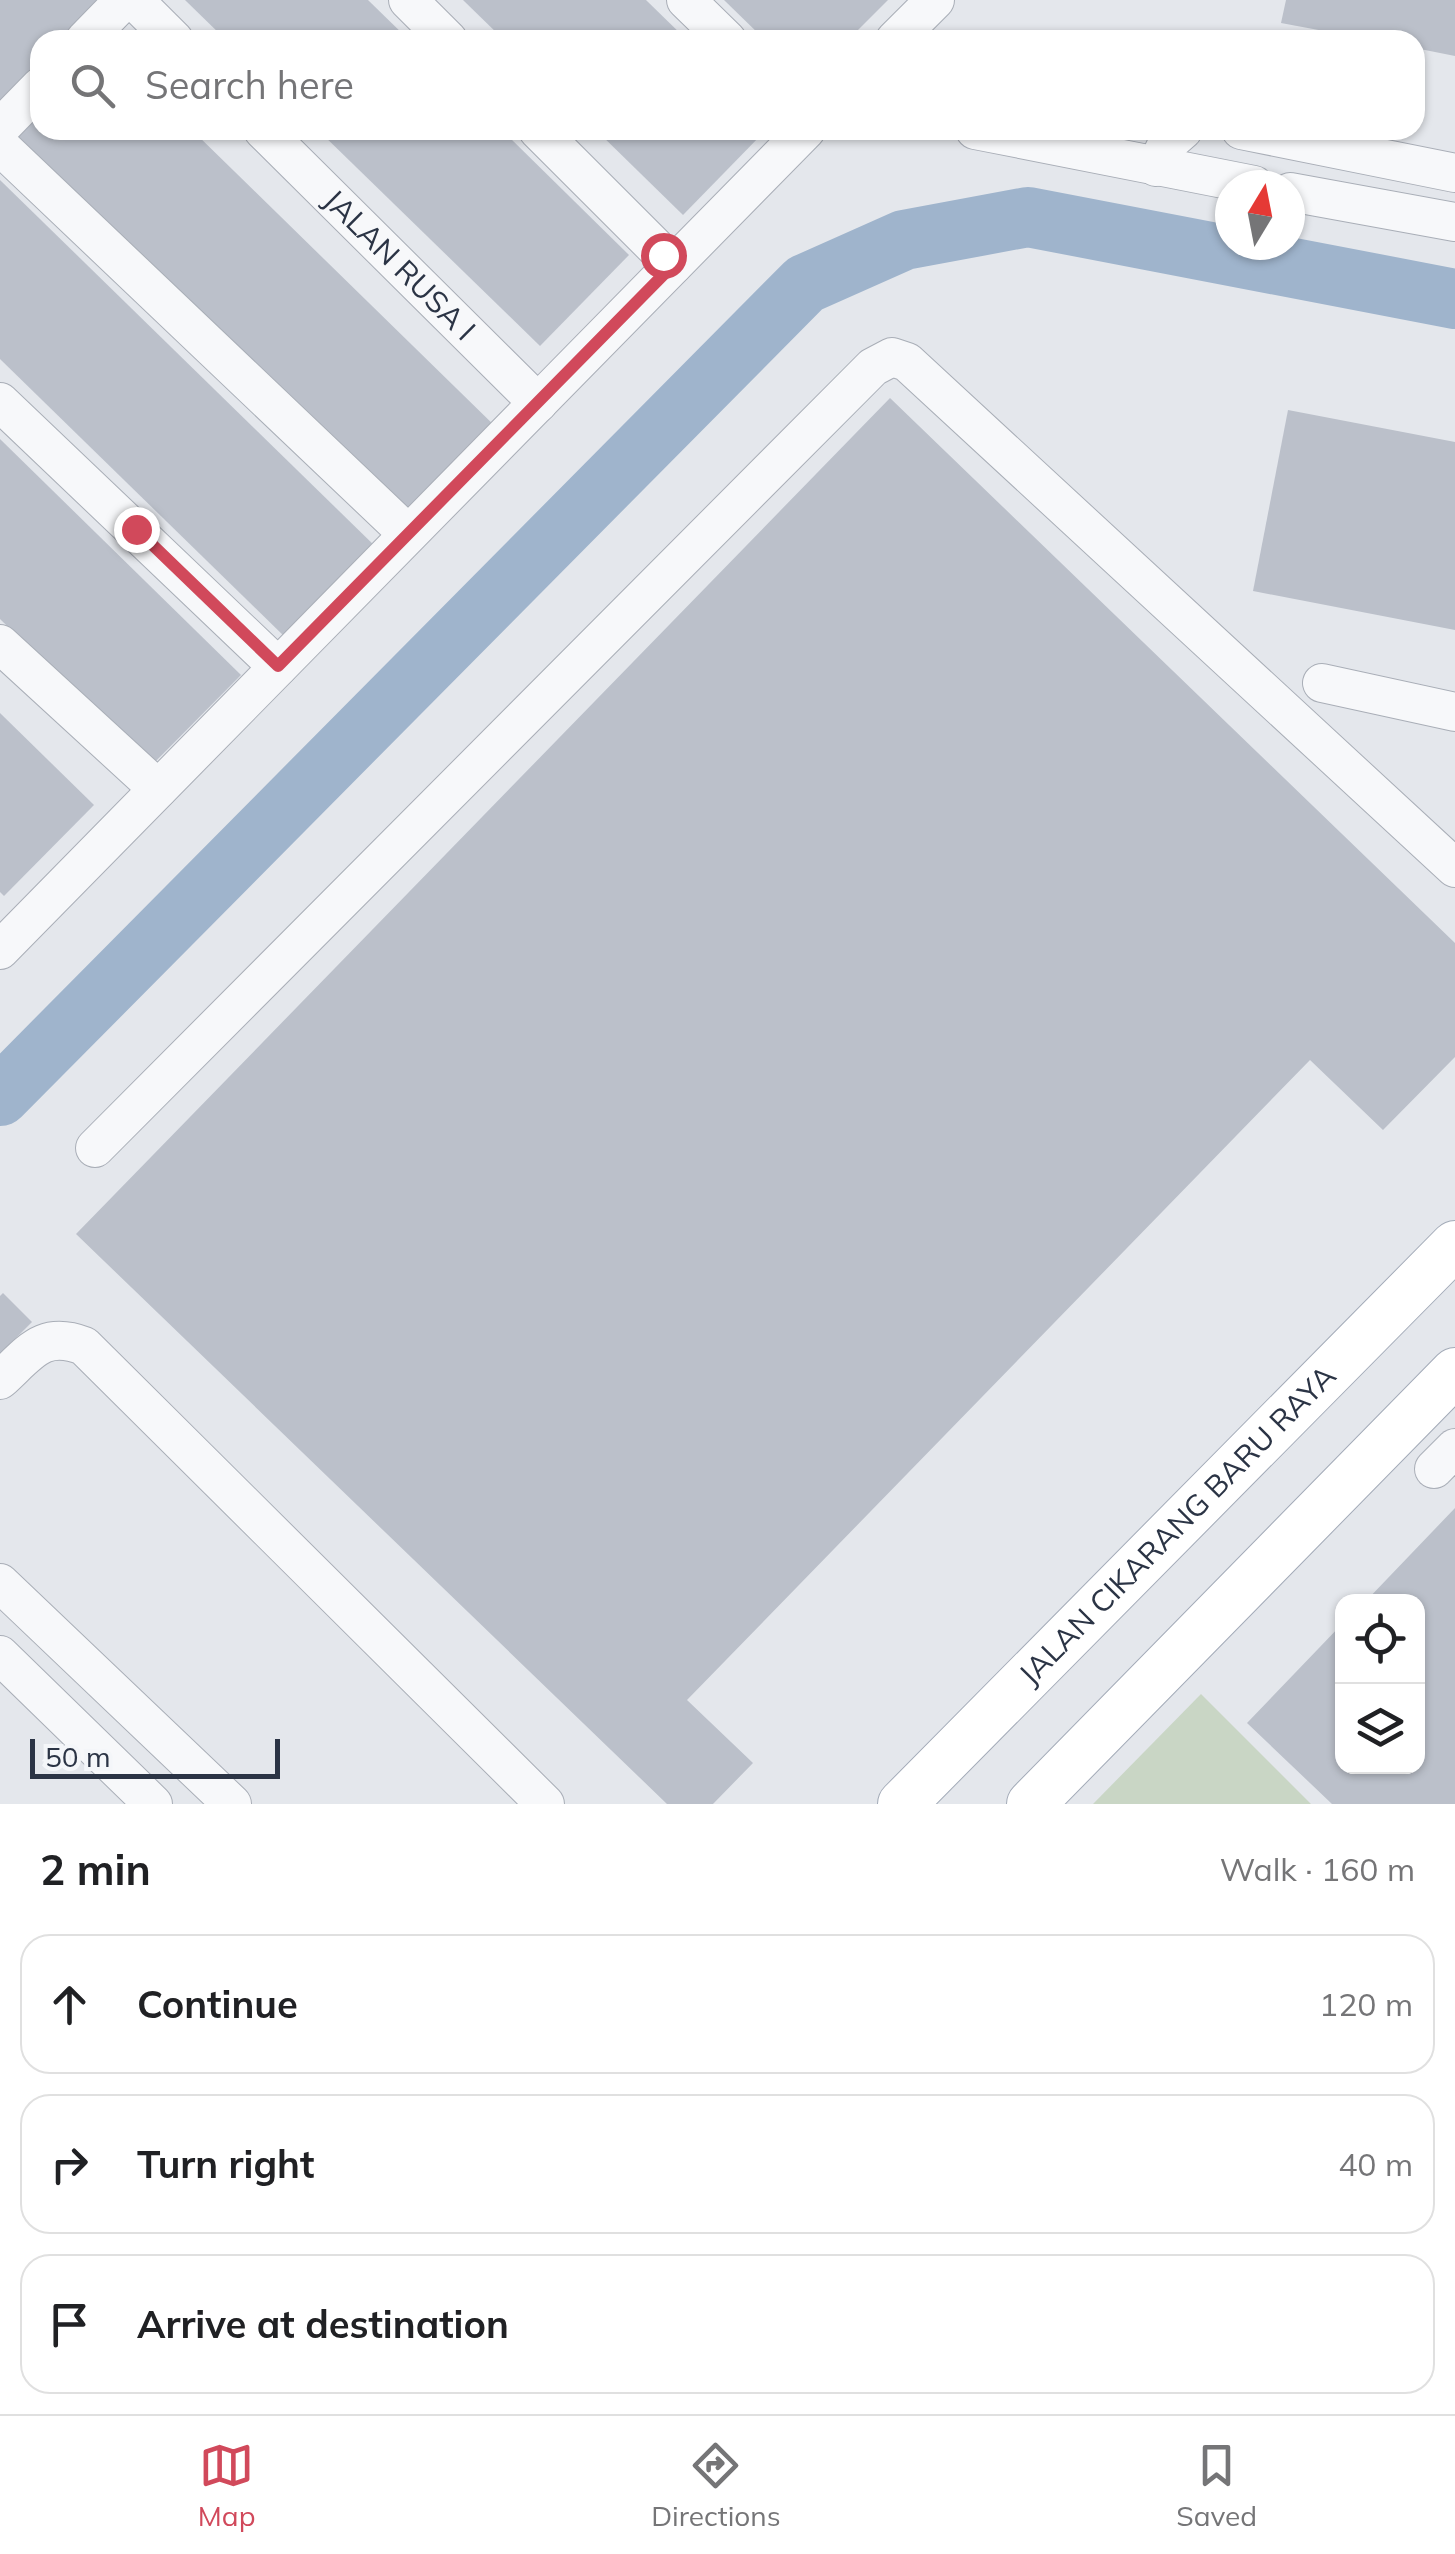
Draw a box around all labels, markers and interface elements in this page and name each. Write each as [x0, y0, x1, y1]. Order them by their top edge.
search box [30, 30, 1425, 140]
icon: search [65, 58, 120, 113]
text: Search here [145, 61, 354, 109]
north arrow [1215, 170, 1305, 260]
street label: JALAN RUSA I [316, 181, 484, 348]
route start [641, 233, 687, 279]
route end [114, 507, 160, 553]
street label: JALAN CIKARANG BARU RAYA [1011, 1357, 1343, 1693]
map controls [1335, 1594, 1425, 1774]
button: locate [1335, 1594, 1425, 1684]
button: layers [1335, 1684, 1425, 1774]
scale bar [30, 1734, 280, 1778]
text: 50 m [45, 1739, 111, 1774]
text: 2 min [40, 1843, 151, 1896]
text: Walk · 160 m [1220, 1849, 1415, 1889]
icon: ahead [42, 1977, 97, 2032]
text: Continue [137, 1980, 298, 2028]
text: 120 m [1319, 1984, 1413, 2024]
icon: right [42, 2137, 97, 2192]
text: Turn right [137, 2140, 314, 2188]
text: 40 m [1338, 2144, 1413, 2184]
icon: arrive [42, 2297, 97, 2352]
text: Arrive at destination [137, 2300, 509, 2348]
tab: Map [198, 2438, 255, 2533]
tab: Directions [651, 2438, 781, 2533]
tab: Saved [1176, 2438, 1257, 2533]

